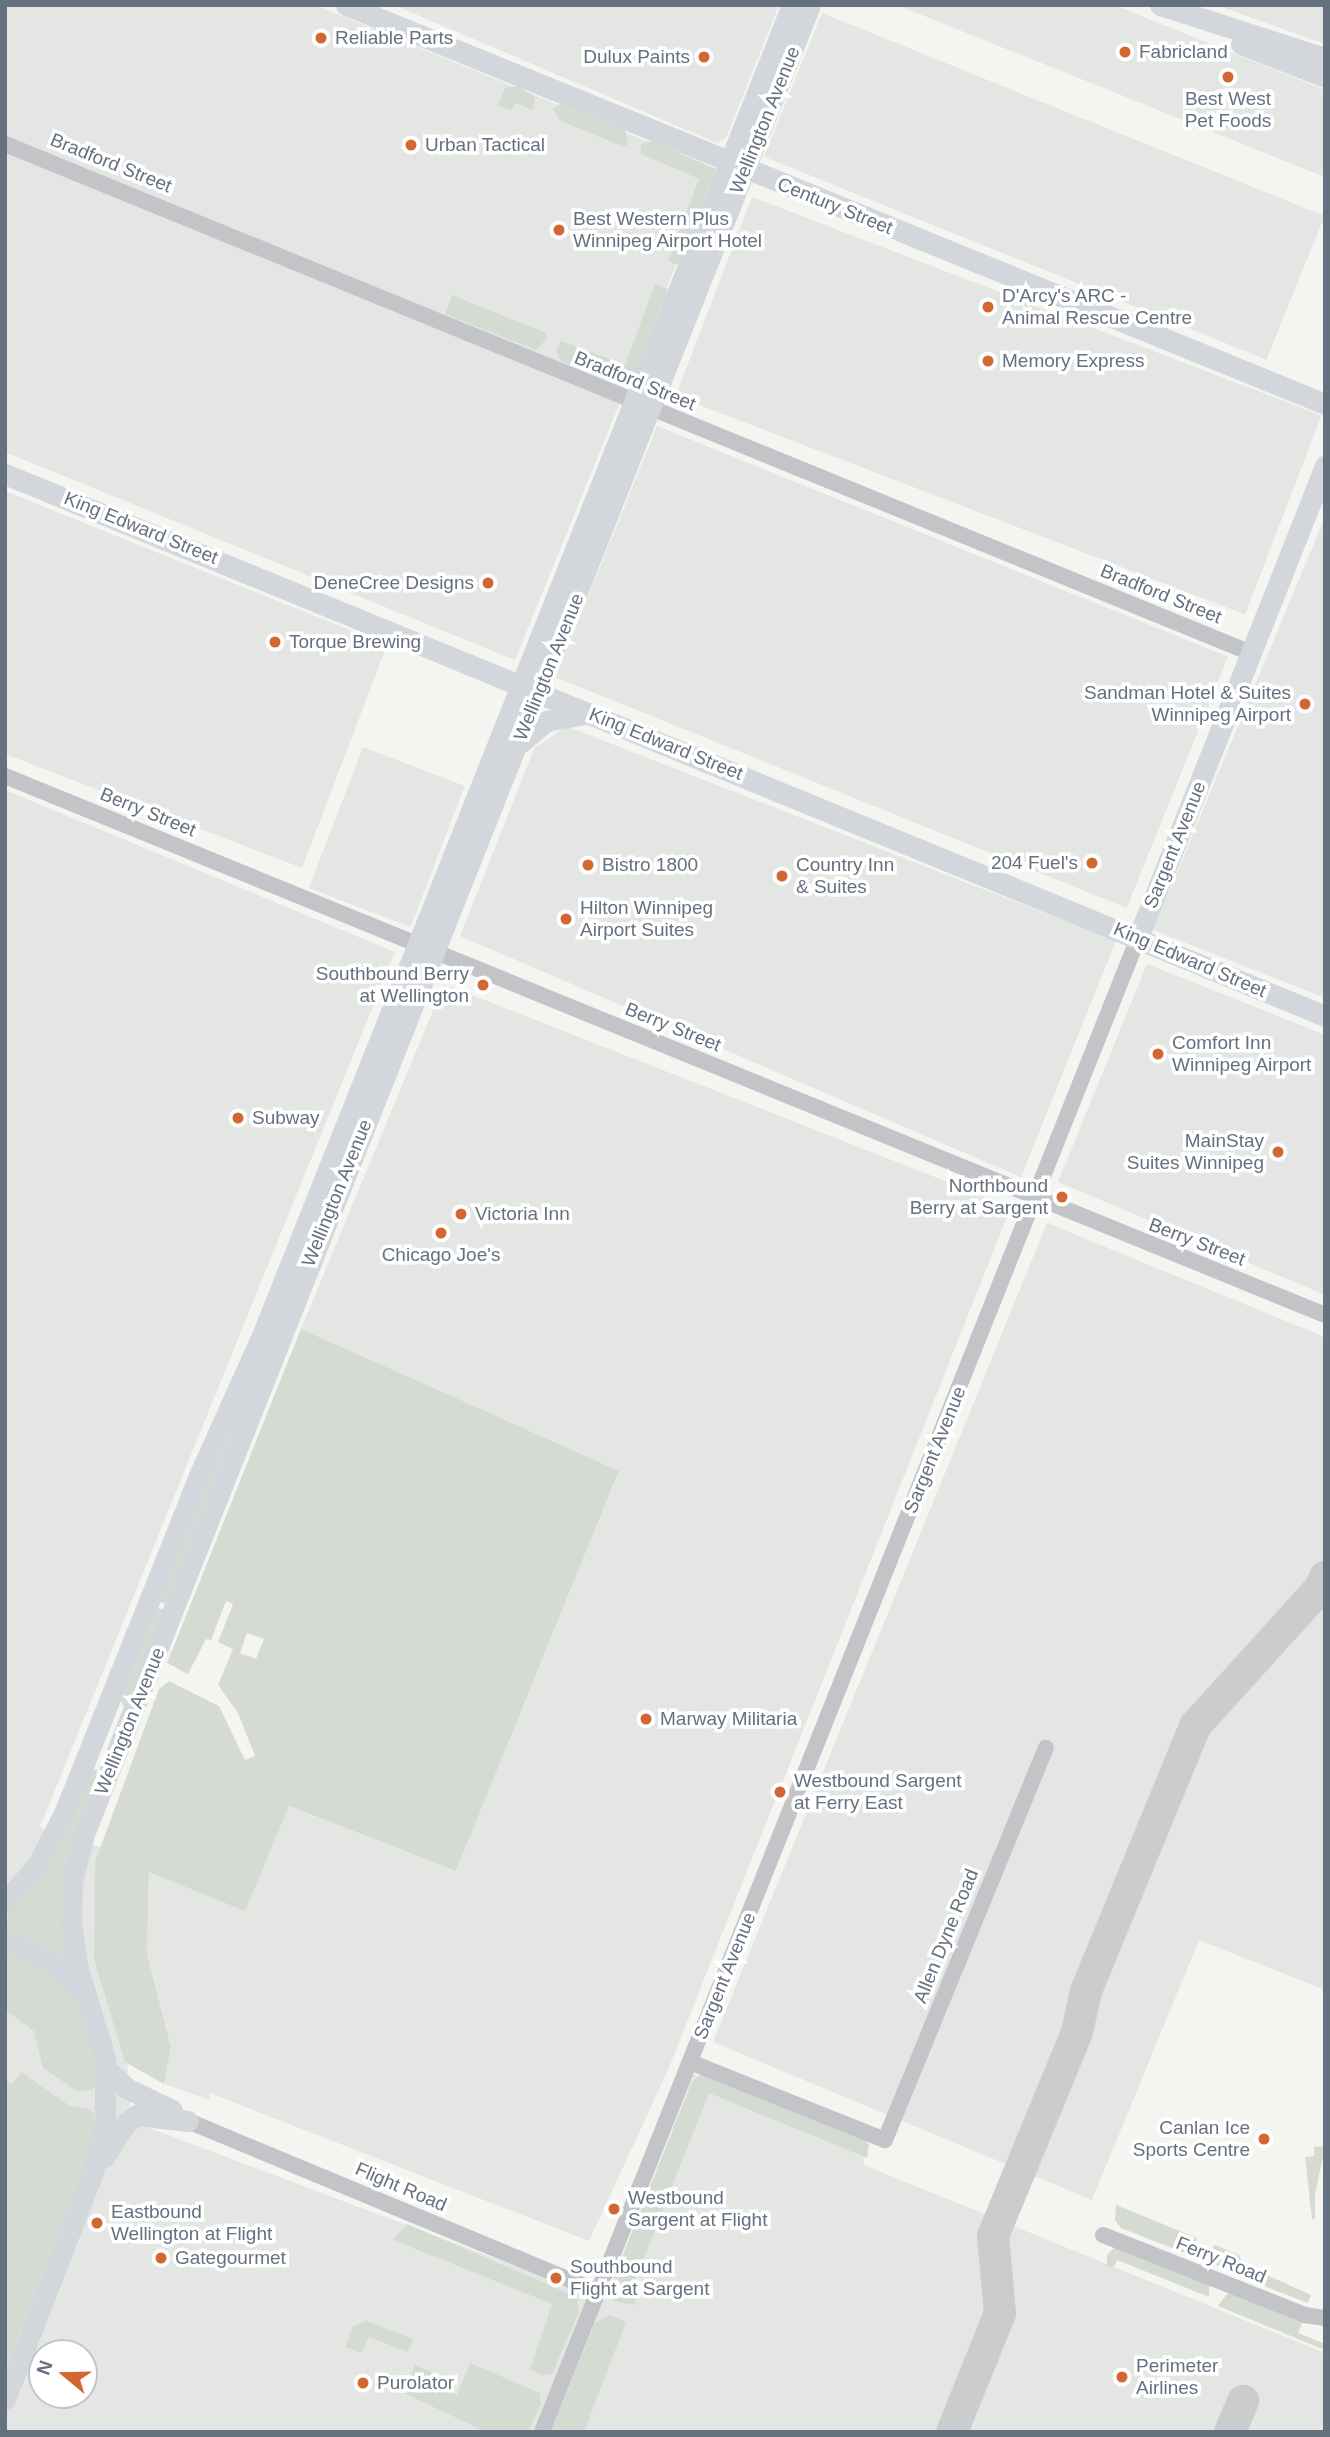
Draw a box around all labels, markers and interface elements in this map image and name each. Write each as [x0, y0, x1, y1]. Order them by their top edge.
place label: Reliable Parts [335, 27, 453, 49]
marker: Reliable Parts [313, 30, 329, 46]
place label: Fabricland [1139, 41, 1228, 63]
street label: Wellington Avenue [725, 43, 805, 197]
marker: Fabricland [1117, 44, 1133, 60]
place label: Dulux Paints [583, 46, 690, 68]
marker: Dulux Paints [696, 49, 712, 65]
marker: Best West Pet Foods [1220, 69, 1236, 85]
place label: Best West Pet Foods [1185, 88, 1271, 132]
street label: Bradford Street [47, 128, 175, 198]
place label: Urban Tactical [425, 134, 545, 156]
marker: Urban Tactical [403, 137, 419, 153]
street label: Century Street [774, 172, 896, 240]
place label: Best Western Plus Winnipeg Airport Hotel [573, 208, 763, 252]
marker: Best Western Plus Winnipeg Airport Hotel [551, 222, 567, 238]
place label: D'Arcy's ARC - Animal Rescue Centre [1002, 285, 1192, 329]
marker: D'Arcy's ARC - Animal Rescue Centre [980, 299, 996, 315]
street label: Bradford Street [571, 346, 699, 416]
place label: Memory Express [1002, 350, 1145, 372]
marker: Memory Express [980, 353, 996, 369]
street label: King Edward Street [61, 487, 221, 569]
street label: Bradford Street [1097, 559, 1225, 629]
place label: DeneCree Designs [313, 572, 474, 594]
marker: DeneCree Designs [480, 575, 496, 591]
street label: Wellington Avenue [509, 590, 589, 744]
place label: Torque Brewing [289, 631, 421, 653]
marker: Torque Brewing [267, 634, 283, 650]
place label: Sandman Hotel & Suites Winnipeg Airport [1084, 682, 1291, 726]
marker: Sandman Hotel & Suites Winnipeg Airport [1297, 696, 1313, 712]
street label: King Edward Street [586, 703, 746, 785]
street label: Sargent Avenue [1139, 778, 1211, 912]
street label: Berry Street [97, 782, 199, 842]
place label: 204 Fuel's [991, 852, 1078, 874]
place label: Bistro 1800 [602, 854, 698, 876]
place label: Country Inn & Suites [796, 854, 894, 898]
marker: 204 Fuel's [1084, 855, 1100, 871]
marker: Bistro 1800 [580, 857, 596, 873]
marker: Country Inn & Suites [774, 868, 790, 884]
place label: Hilton Winnipeg Airport Suites [580, 897, 713, 941]
marker: Hilton Winnipeg Airport Suites [558, 911, 574, 927]
street label: King Edward Street [1110, 918, 1270, 1002]
place label: Southbound Berry at Wellington [316, 963, 469, 1007]
marker: Southbound Berry at Wellington [475, 977, 491, 993]
street label: Berry Street [622, 997, 724, 1057]
place label: Comfort Inn Winnipeg Airport [1172, 1032, 1312, 1076]
marker: Comfort Inn Winnipeg Airport [1150, 1046, 1166, 1062]
place label: Subway [252, 1107, 320, 1129]
marker: Subway [230, 1110, 246, 1126]
street label: Wellington Avenue [297, 1116, 377, 1270]
place label: MainStay Suites Winnipeg [1127, 1130, 1264, 1174]
marker: MainStay Suites Winnipeg [1270, 1144, 1286, 1160]
place label: Northbound Berry at Sargent [910, 1175, 1048, 1219]
marker: Northbound Berry at Sargent [1054, 1189, 1070, 1205]
place label: Victoria Inn [475, 1203, 570, 1225]
marker: Victoria Inn [453, 1206, 469, 1222]
street label: Berry Street [1146, 1213, 1248, 1271]
marker: Chicago Joe's [433, 1225, 449, 1241]
place label: Chicago Joe's [382, 1244, 500, 1266]
street label: Sargent Avenue [899, 1383, 971, 1517]
street label: Wellington Avenue [90, 1644, 170, 1798]
place label: Marway Militaria [660, 1708, 797, 1730]
marker: Marway Militaria [638, 1711, 654, 1727]
place label: Westbound Sargent at Ferry East [794, 1770, 962, 1814]
marker: Westbound Sargent at Ferry East [772, 1784, 788, 1800]
street label: Allen Dyne Road [909, 1866, 983, 2006]
street label: Sargent Avenue [689, 1909, 761, 2043]
place label: Canlan Ice Sports Centre [1133, 2117, 1250, 2161]
marker: Canlan Ice Sports Centre [1256, 2131, 1272, 2147]
street label: Flight Road [352, 2158, 450, 2216]
place label: Westbound Sargent at Flight [628, 2187, 767, 2231]
place label: Eastbound Wellington at Flight [111, 2201, 272, 2245]
marker: Westbound Sargent at Flight [606, 2201, 622, 2217]
marker: Eastbound Wellington at Flight [89, 2215, 105, 2231]
street label: Ferry Road [1173, 2232, 1269, 2288]
place label: Gategourmet [175, 2247, 286, 2269]
marker: Gategourmet [153, 2250, 169, 2266]
place label: Southbound Flight at Sargent [570, 2256, 709, 2300]
marker: Southbound Flight at Sargent [548, 2270, 564, 2286]
north arrow [28, 2339, 98, 2409]
place label: Perimeter Airlines [1136, 2355, 1218, 2399]
text: N [32, 2358, 57, 2378]
marker: Perimeter Airlines [1114, 2369, 1130, 2385]
place label: Purolator [377, 2372, 454, 2394]
marker: Purolator [355, 2375, 371, 2391]

